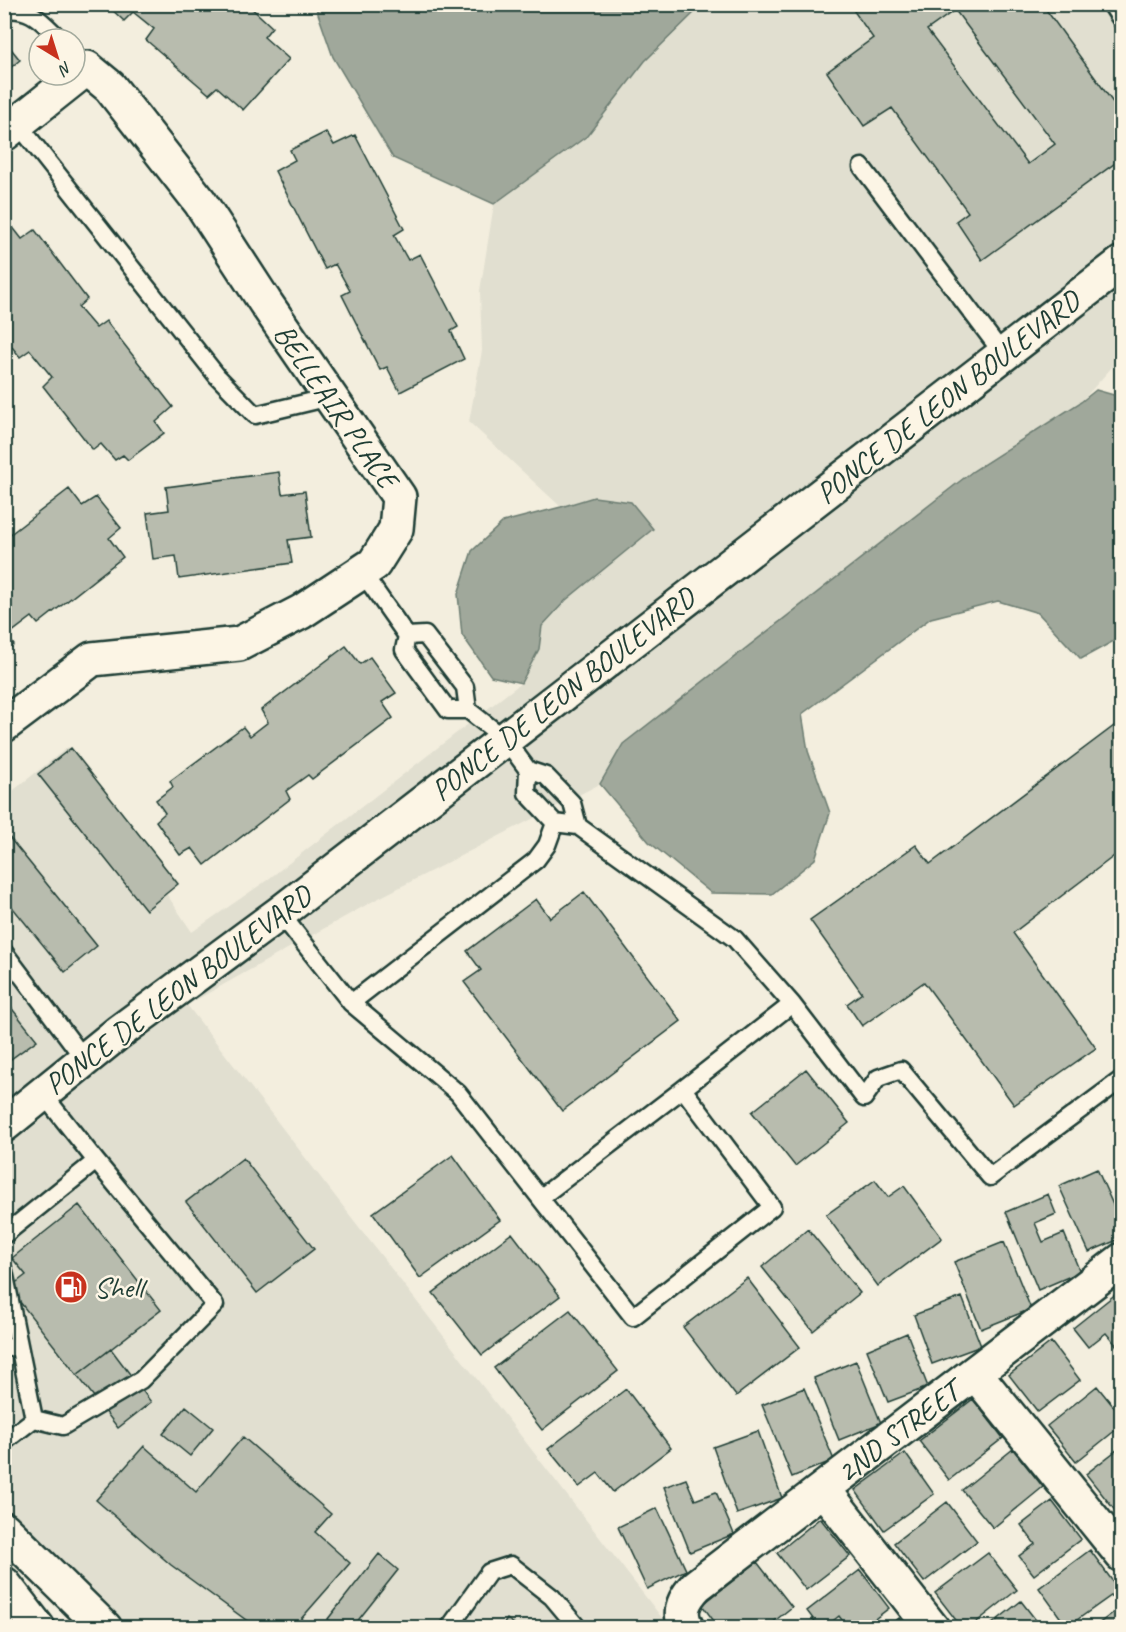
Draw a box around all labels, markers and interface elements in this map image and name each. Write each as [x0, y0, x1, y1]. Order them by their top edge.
north arrow [27, 27, 87, 87]
text: N [53, 57, 76, 81]
street label: PONCE DE LEON BOULEVARD [808, 280, 1090, 512]
street label: BELLEAIR PLACE [265, 316, 409, 498]
street label: PONCE DE LEON BOULEVARD [423, 577, 705, 809]
street label: PONCE DE LEON BOULEVARD [37, 875, 321, 1103]
place label: Shell [94, 1268, 148, 1306]
fuel station icon: Shell [53, 1269, 89, 1305]
street label: 2ND STREET [829, 1369, 973, 1491]

